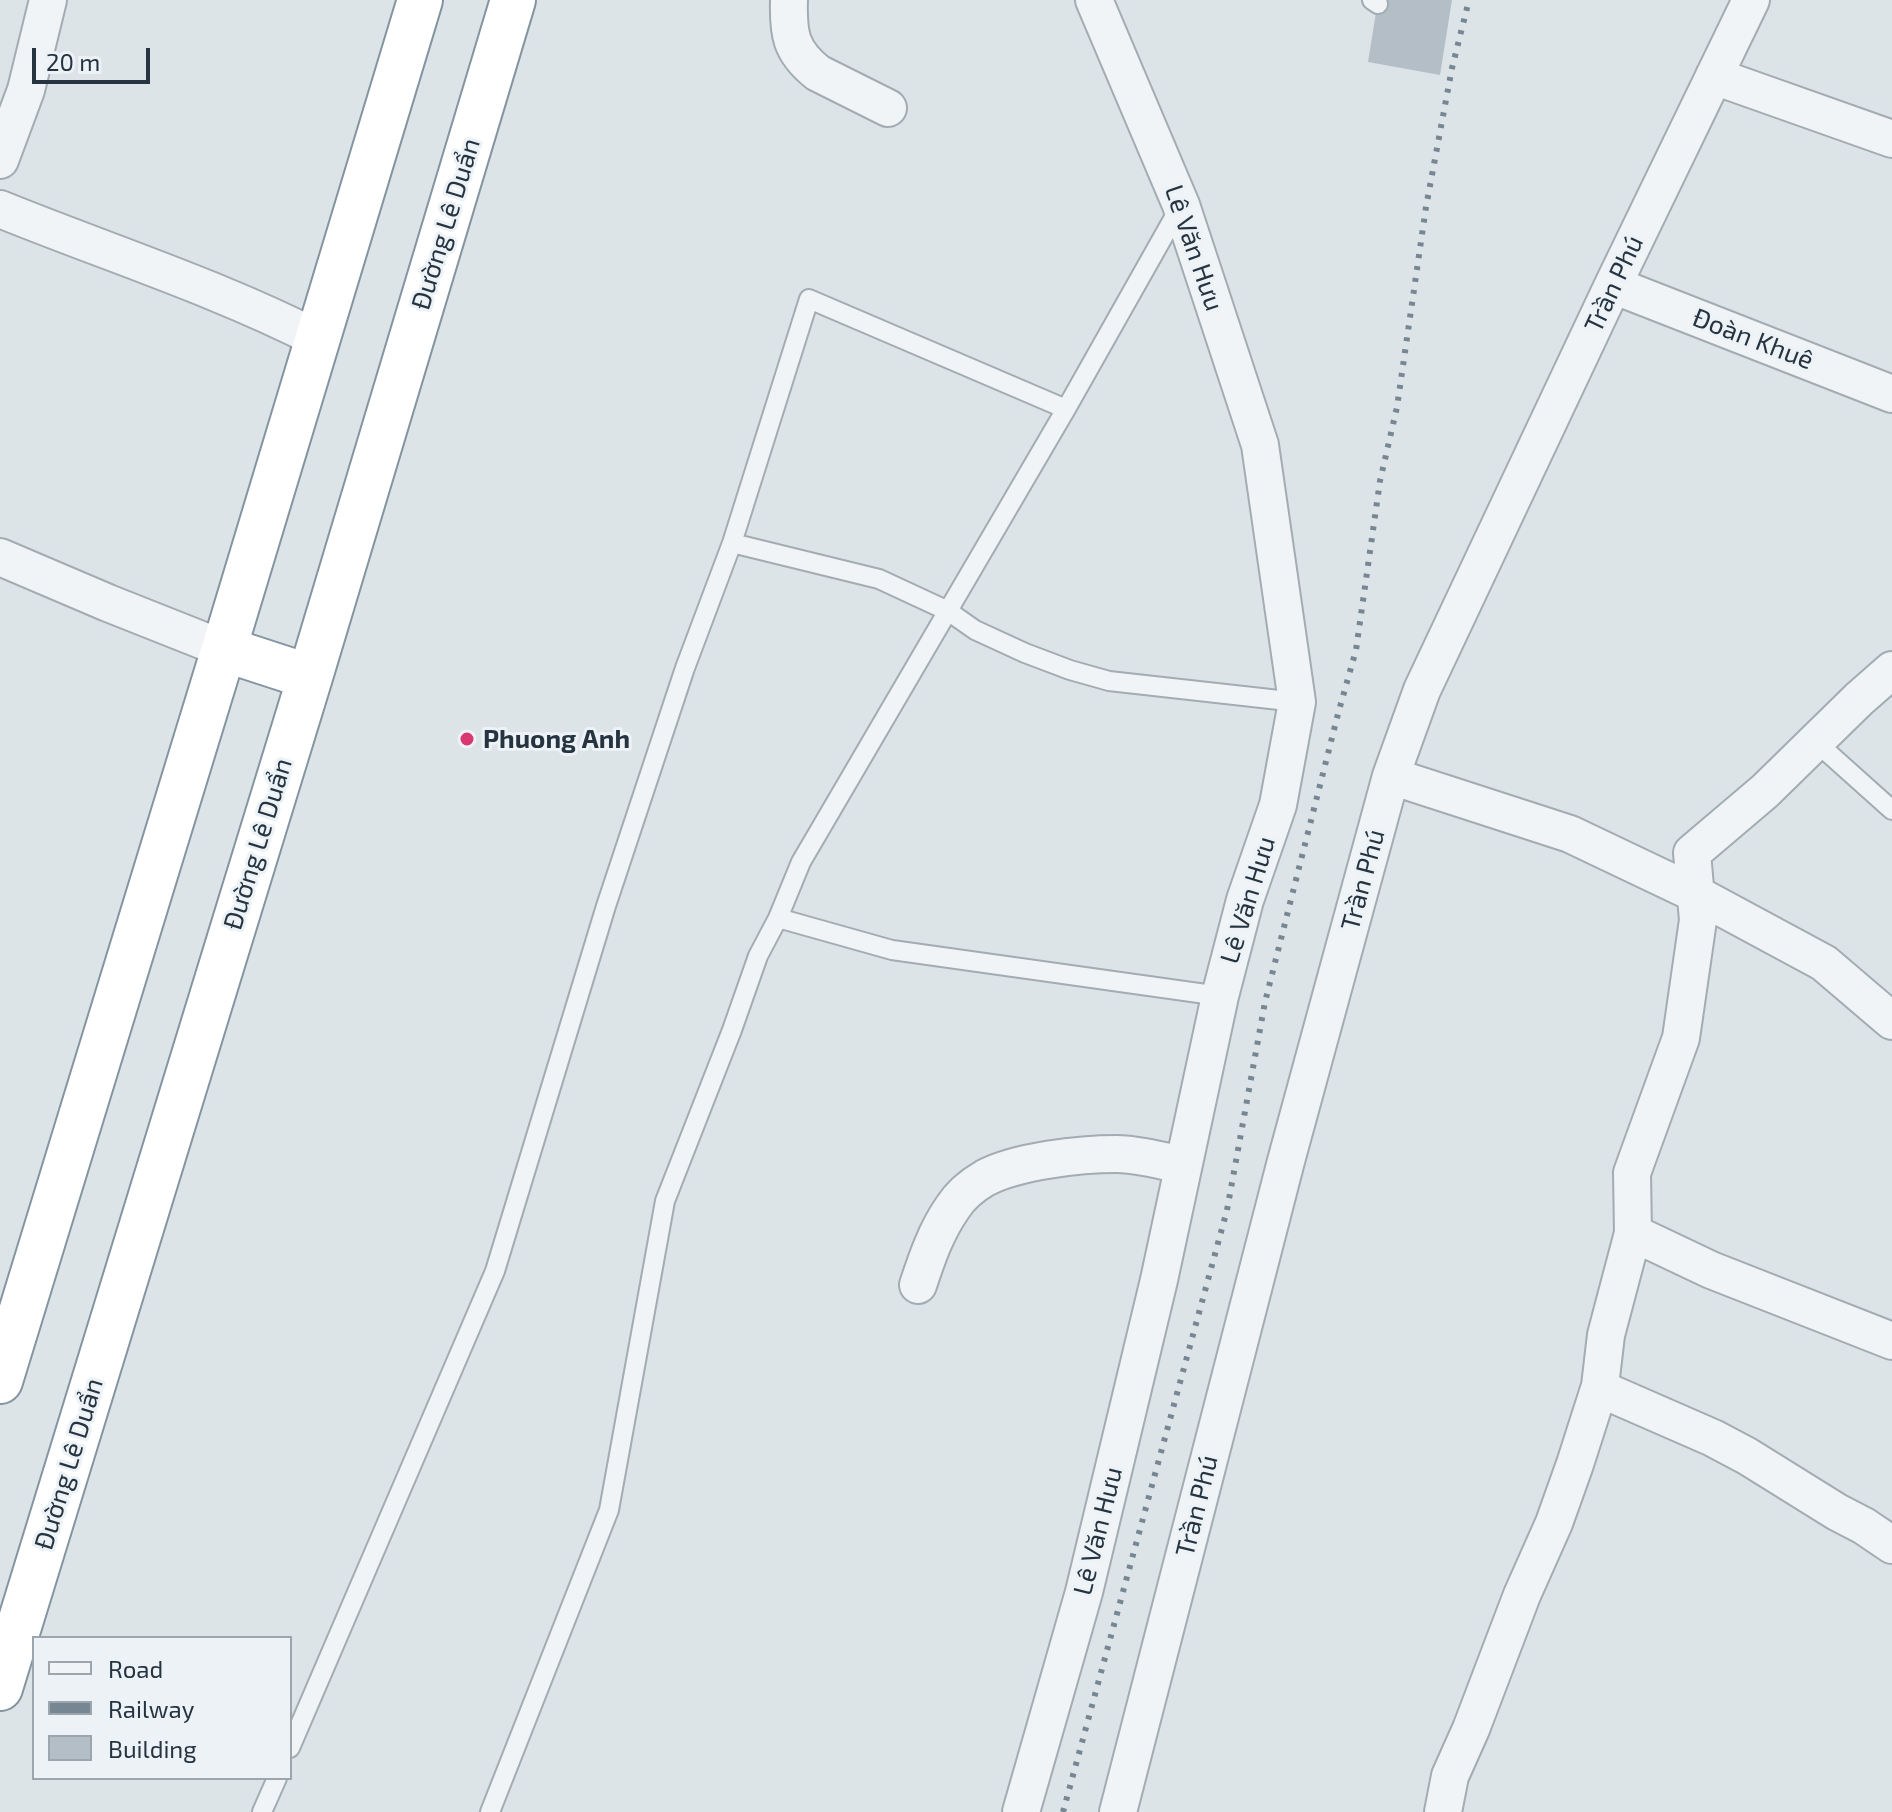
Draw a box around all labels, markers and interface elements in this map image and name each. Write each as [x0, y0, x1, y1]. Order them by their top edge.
scale bar [36, 32, 154, 82]
text: 20 m [46, 47, 100, 76]
street label: Đường Lê Duẩn [405, 134, 487, 314]
street label: Lê Văn Hưu [1158, 181, 1230, 315]
street label: Trần Phú [1578, 230, 1650, 338]
street label: Đoàn Khuê [1688, 302, 1818, 376]
place label: Phuong Anh [483, 723, 630, 755]
marker: Phuong Anh [458, 730, 476, 748]
street label: Đường Lê Duẩn [217, 754, 299, 934]
street label: Trần Phú [1335, 826, 1391, 934]
street label: Lê Văn Hưu [1214, 833, 1282, 967]
street label: Đường Lê Duẩn [28, 1374, 110, 1554]
street label: Trần Phú [1169, 1452, 1225, 1560]
street label: Lê Văn Hưu [1067, 1464, 1129, 1598]
legend [32, 1636, 292, 1780]
text: Road [108, 1654, 163, 1683]
text: Railway [108, 1694, 194, 1723]
text: Building [108, 1734, 197, 1763]

